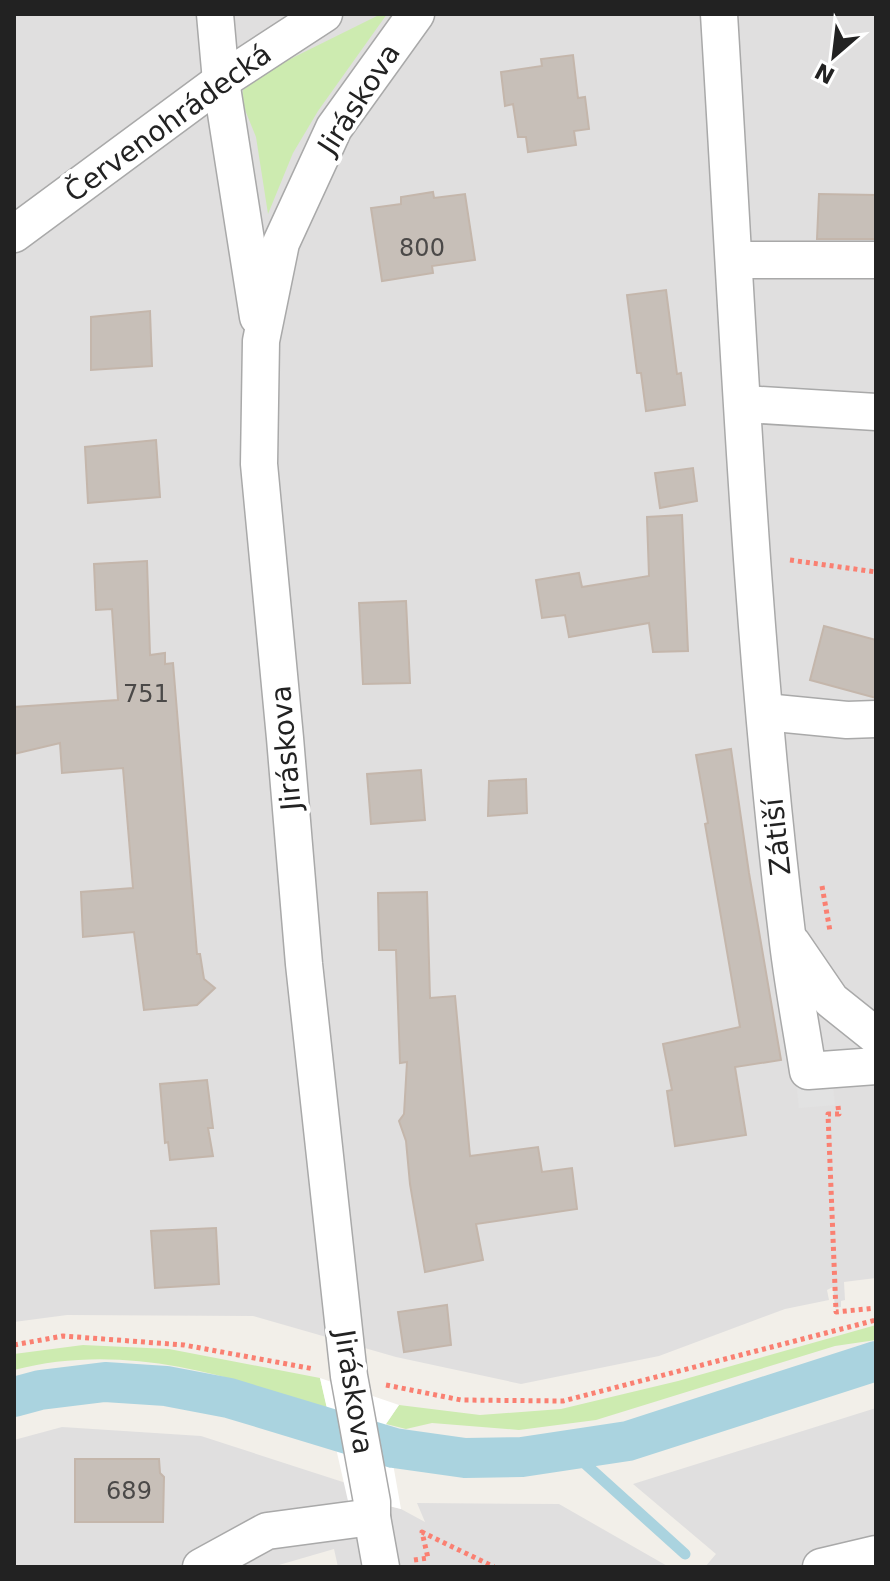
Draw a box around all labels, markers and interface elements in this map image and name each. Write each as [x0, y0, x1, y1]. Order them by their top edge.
north arrow [794, 16, 874, 96]
street label: Červenohrádecká [58, 36, 277, 209]
street label: Jiráskova [310, 37, 407, 162]
text: N [811, 58, 839, 89]
house number: 800 [399, 234, 445, 262]
house number: 751 [123, 680, 169, 708]
street label: Jiráskova [264, 684, 308, 814]
street label: Zátiší [756, 796, 797, 877]
street label: Jiráskova [328, 1326, 380, 1456]
house number: 689 [106, 1477, 152, 1505]

